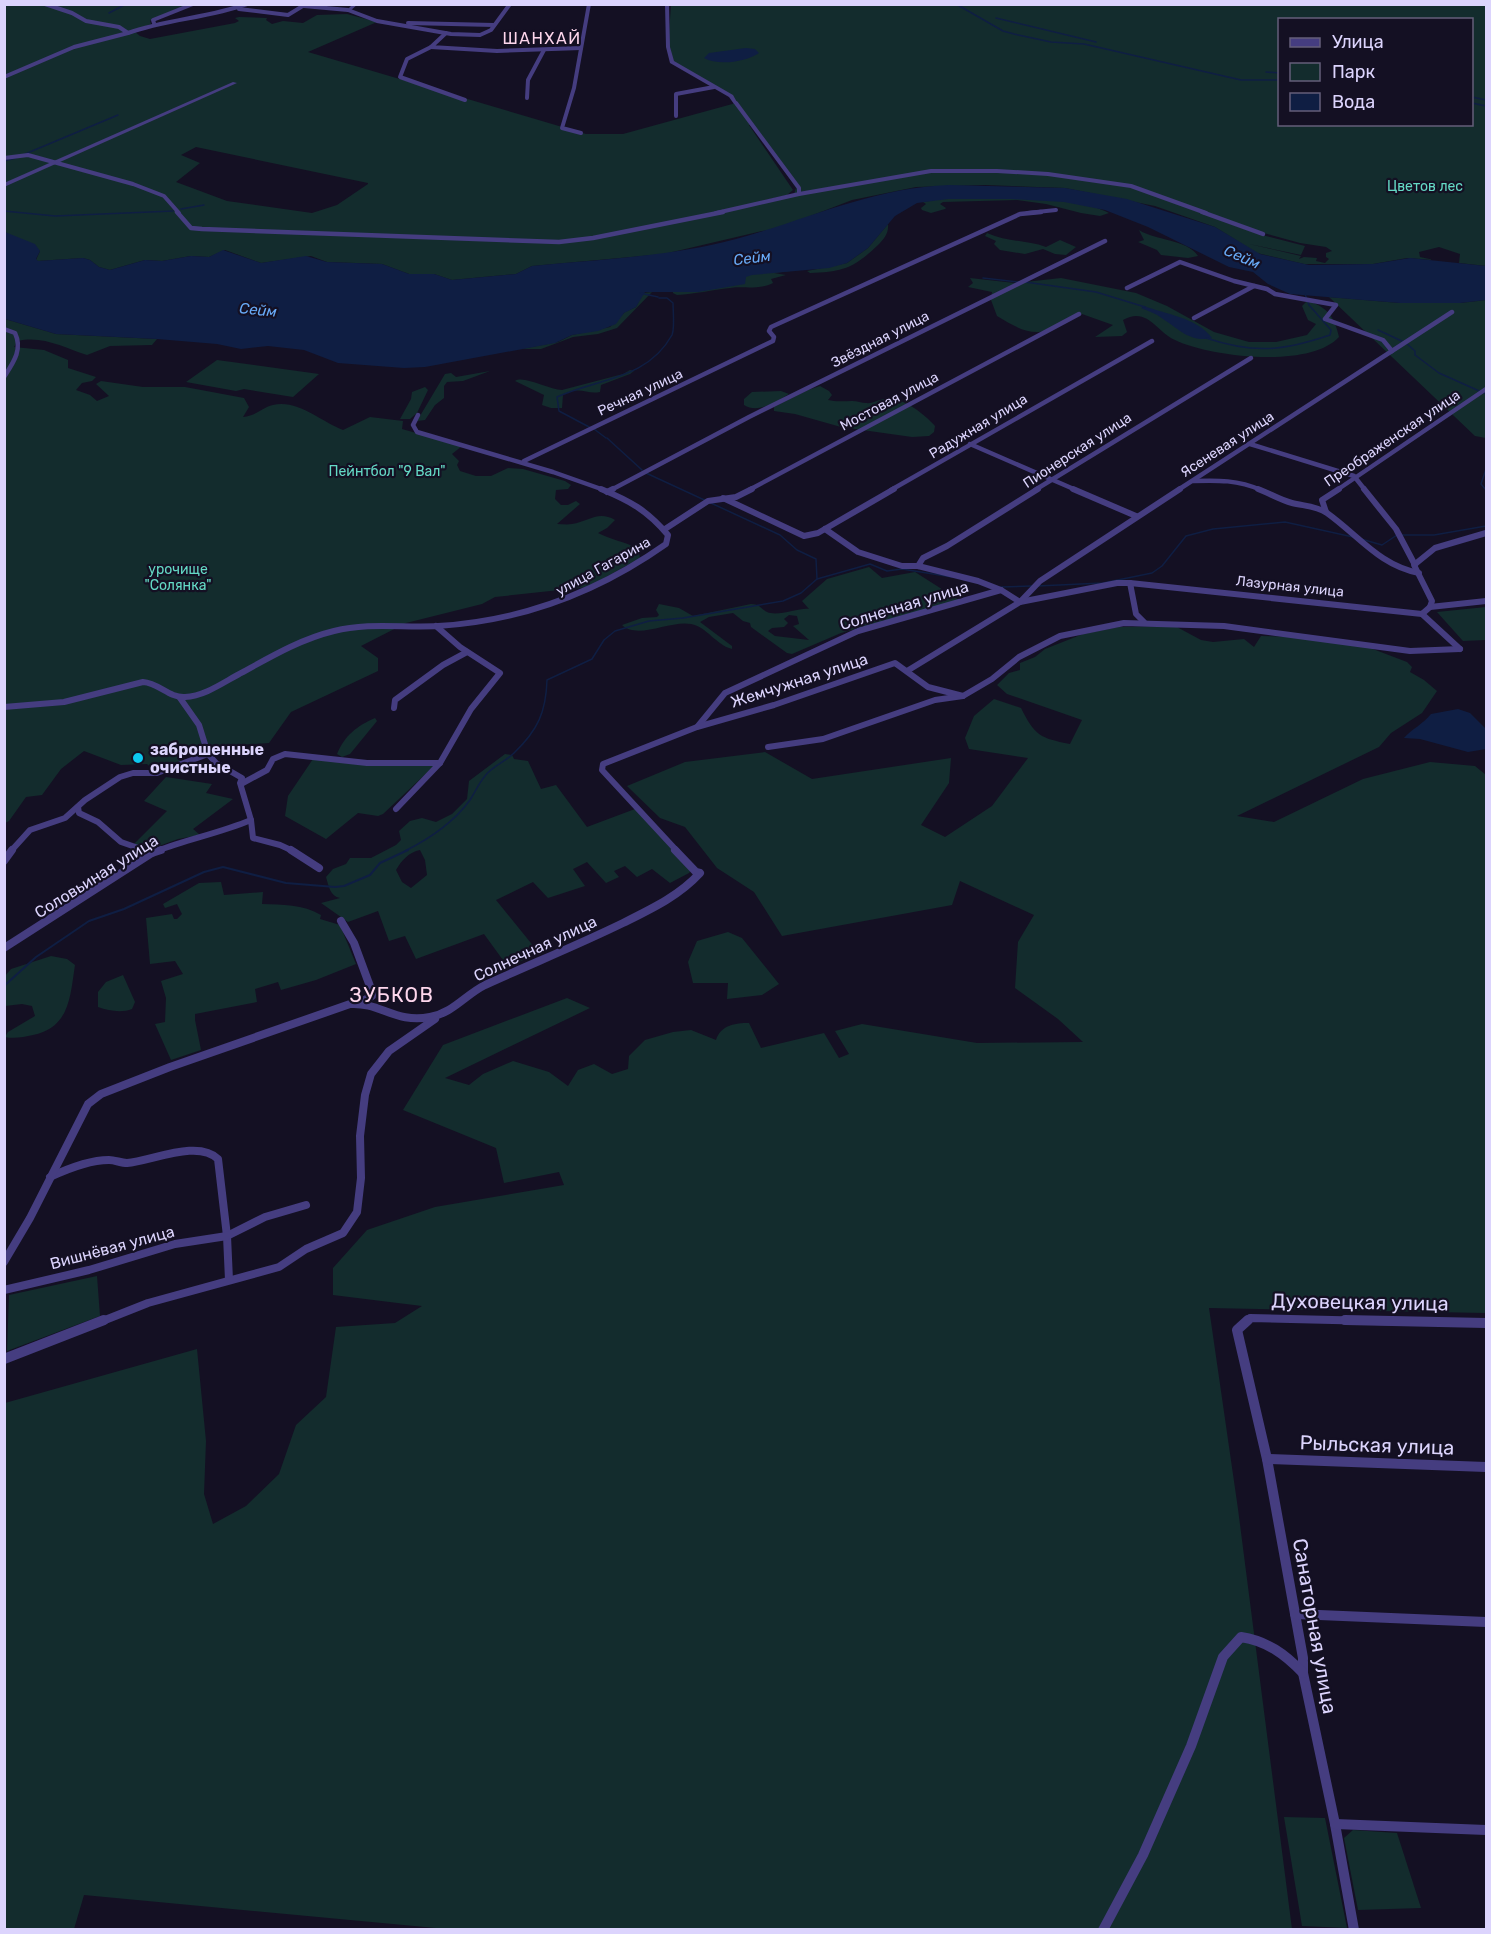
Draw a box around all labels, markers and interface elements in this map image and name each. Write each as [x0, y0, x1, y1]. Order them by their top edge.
legend [1278, 18, 1473, 126]
district label: ШАНХАЙ [502, 29, 582, 48]
text: Улица [1332, 31, 1384, 53]
text: Парк [1332, 61, 1376, 83]
text: Вода [1332, 91, 1375, 113]
park label: Цветов лес [1387, 178, 1463, 195]
water label: Сейм [1221, 241, 1263, 273]
water label: Сейм [732, 247, 772, 269]
water label: Сейм [238, 299, 278, 321]
street label: Звёздная улица [828, 307, 932, 371]
street label: Речная улица [595, 365, 686, 420]
street label: Мостовая улица [837, 368, 941, 435]
street label: Преображенская улица [1321, 387, 1463, 490]
street label: Радужная улица [926, 390, 1030, 462]
street label: Ясеневая улица [1177, 408, 1277, 481]
street label: Пионерская улица [1020, 409, 1135, 492]
park label: Пейнтбол "9 Вал" [329, 463, 445, 480]
street label: улица Гагарина [553, 533, 654, 599]
park label: урочище "Солянка" [144, 561, 212, 594]
street label: Лазурная улица [1235, 572, 1345, 601]
street label: Солнечная улица [837, 577, 971, 634]
street label: Жемчужная улица [728, 649, 870, 712]
place label: заброшенные очистные [150, 740, 264, 777]
marker: заброшенные очистные [131, 751, 145, 765]
street label: Соловьиная улица [31, 831, 162, 922]
street label: Солнечная улица [471, 912, 600, 985]
district label: ЗУБКОВ [350, 983, 434, 1007]
street label: Вишнёвая улица [48, 1222, 177, 1273]
street label: Духовецкая улица [1271, 1288, 1449, 1316]
street label: Рыльская улица [1299, 1430, 1455, 1460]
street label: Санаторная улица [1288, 1536, 1342, 1716]

